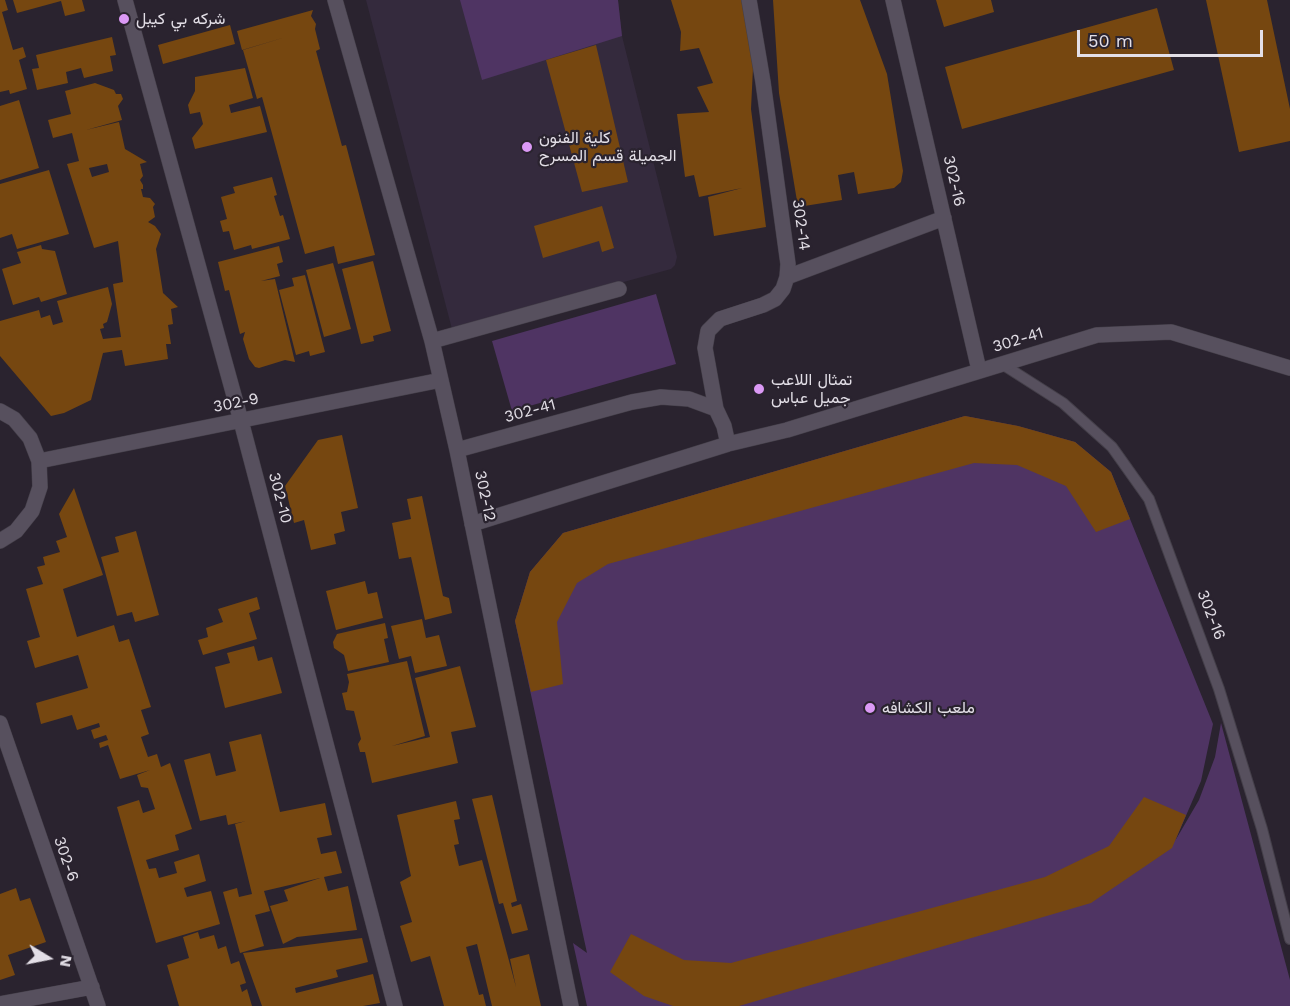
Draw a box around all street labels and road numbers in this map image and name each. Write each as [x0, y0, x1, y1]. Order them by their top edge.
street label: 302-16 [939, 154, 969, 208]
street label: 302-14 [788, 198, 814, 252]
street label: 302-41 [990, 323, 1046, 357]
street label: 302-9 [212, 389, 260, 417]
street label: 302-41 [502, 395, 558, 427]
street label: 302-12 [470, 469, 500, 523]
street label: 302-10 [264, 470, 296, 526]
street label: 302-16 [1193, 587, 1229, 643]
street label: 302-6 [49, 834, 83, 884]

